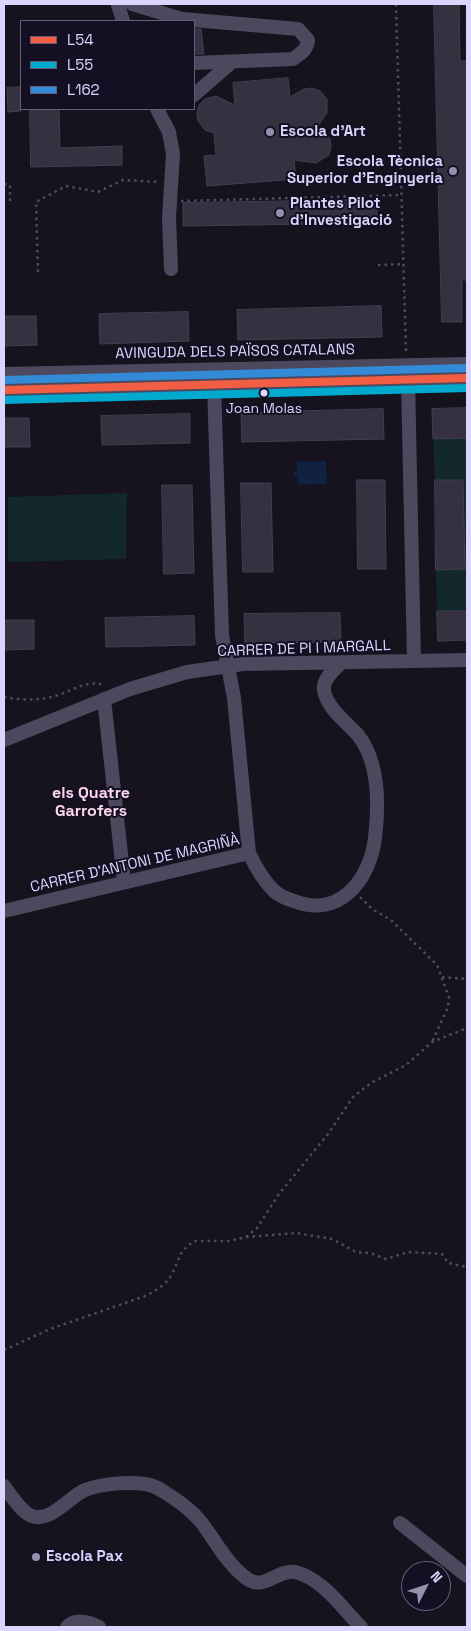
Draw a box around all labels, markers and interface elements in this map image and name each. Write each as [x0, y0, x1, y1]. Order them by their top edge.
legend [20, 20, 195, 110]
text: L54 [67, 30, 94, 49]
text: L55 [67, 55, 93, 74]
text: L162 [67, 80, 100, 99]
place label: Escola d'Art [280, 123, 366, 141]
marker: Escola d'Art [264, 126, 276, 138]
place label: Escola Tècnica Superior d'Enginyeria [287, 153, 443, 188]
marker: Escola Tècnica Superior d'Enginyeria [447, 165, 459, 177]
place label: Plantes Pilot d'Investigació [290, 195, 392, 230]
marker: Plantes Pilot d'Investigació [274, 207, 286, 219]
street label: AVINGUDA DELS PAÏSOS CATALANS [115, 341, 355, 363]
marker: Joan Molas [259, 388, 269, 398]
place label: Joan Molas [226, 401, 302, 417]
street label: CARRER DE PI I MARGALL [217, 637, 391, 661]
district label: els Quatre Garrofers [52, 784, 130, 822]
street label: CARRER D'ANTONI DE MAGRIÑÀ [29, 831, 241, 897]
place label: Escola Pax [46, 1548, 123, 1566]
marker: Escola Pax [30, 1551, 42, 1563]
north arrow [401, 1561, 451, 1611]
text: N [427, 1567, 446, 1586]

